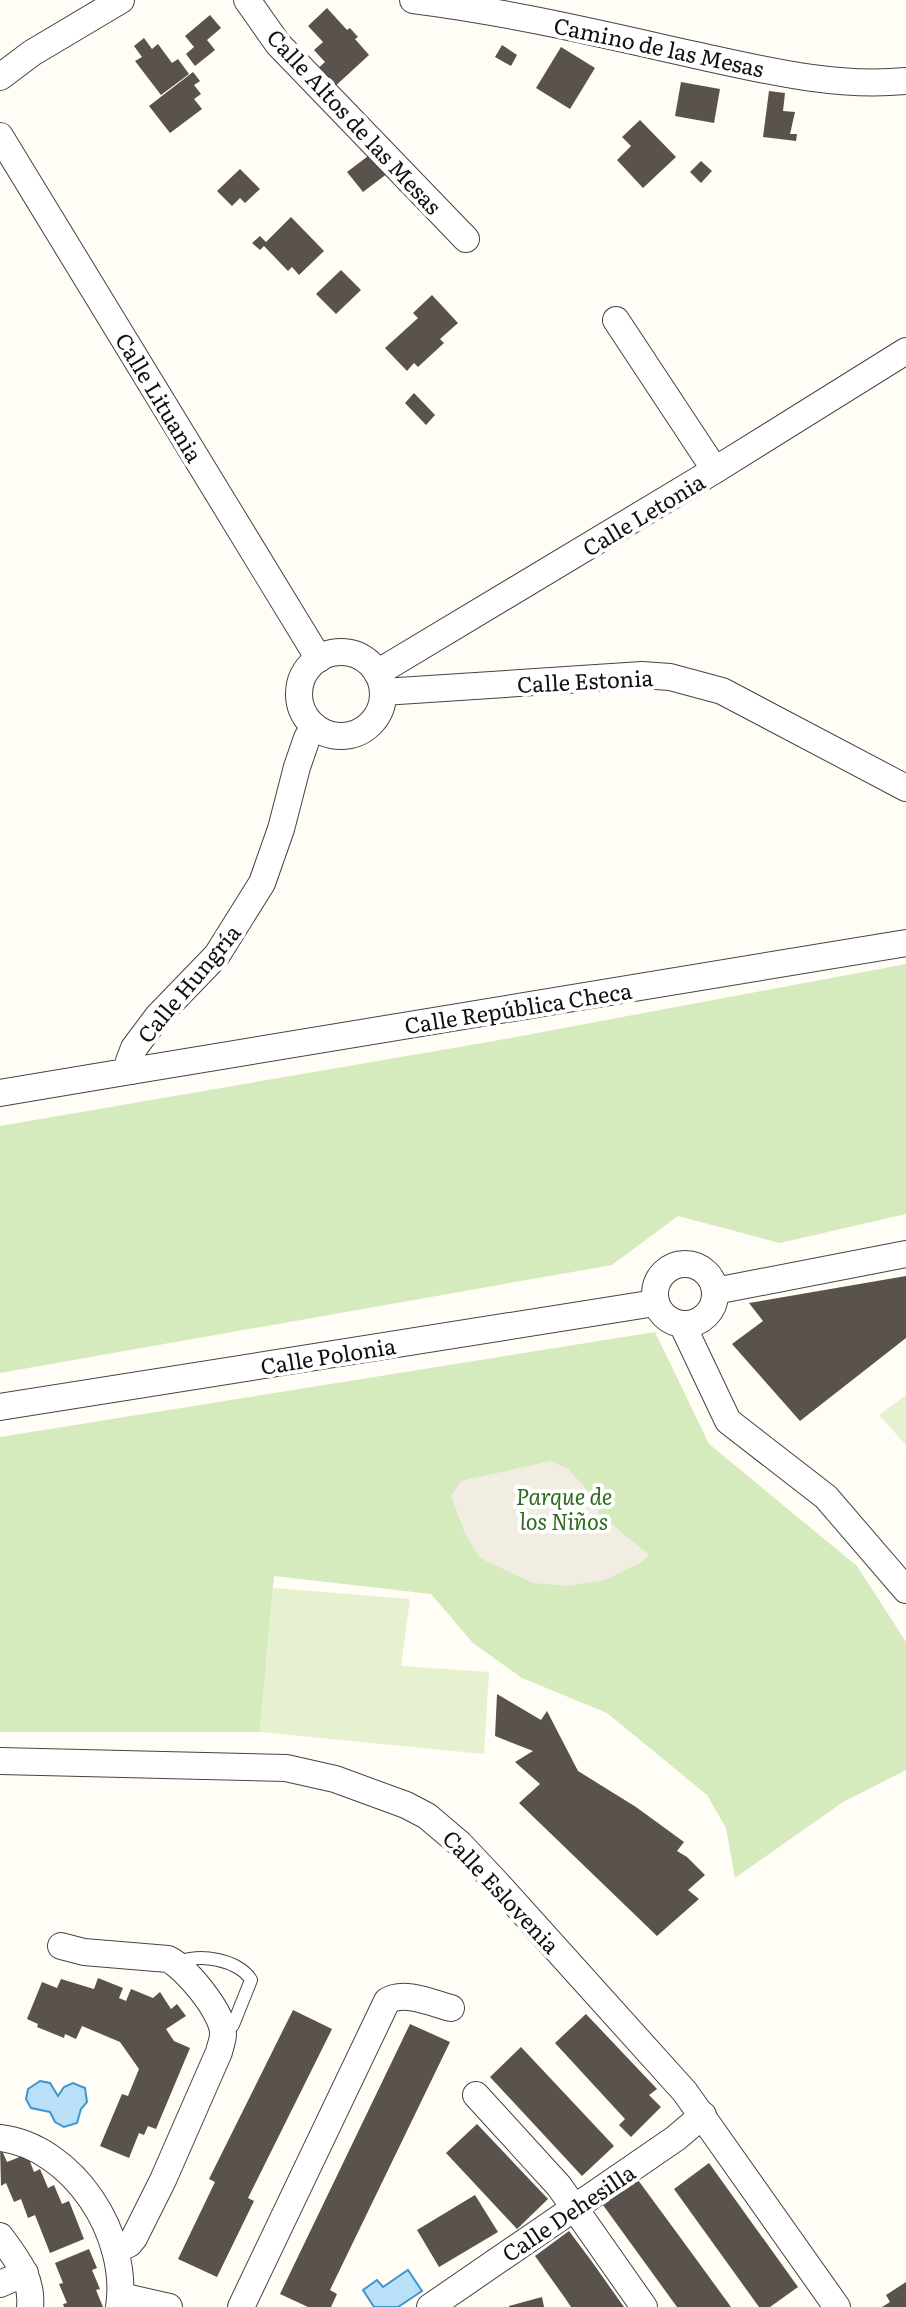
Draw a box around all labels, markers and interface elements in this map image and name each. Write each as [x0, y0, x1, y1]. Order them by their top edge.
street label: Camino de las Mesas [551, 8, 767, 84]
street label: Calle Altos de las Mesas [260, 21, 450, 221]
street label: Calle Lituania [108, 326, 212, 468]
street label: Calle Letonia [576, 464, 711, 564]
street label: Calle Estonia [516, 660, 654, 700]
street label: Calle Hungría [129, 916, 248, 1049]
street label: Calle República Checa [402, 973, 634, 1041]
street label: Calle Polonia [258, 1328, 398, 1382]
park label: Parque de los Niños [516, 1479, 612, 1537]
street label: Calle Eslovenia [436, 1822, 568, 1960]
street label: Calle Dehesilla [495, 2155, 641, 2269]

